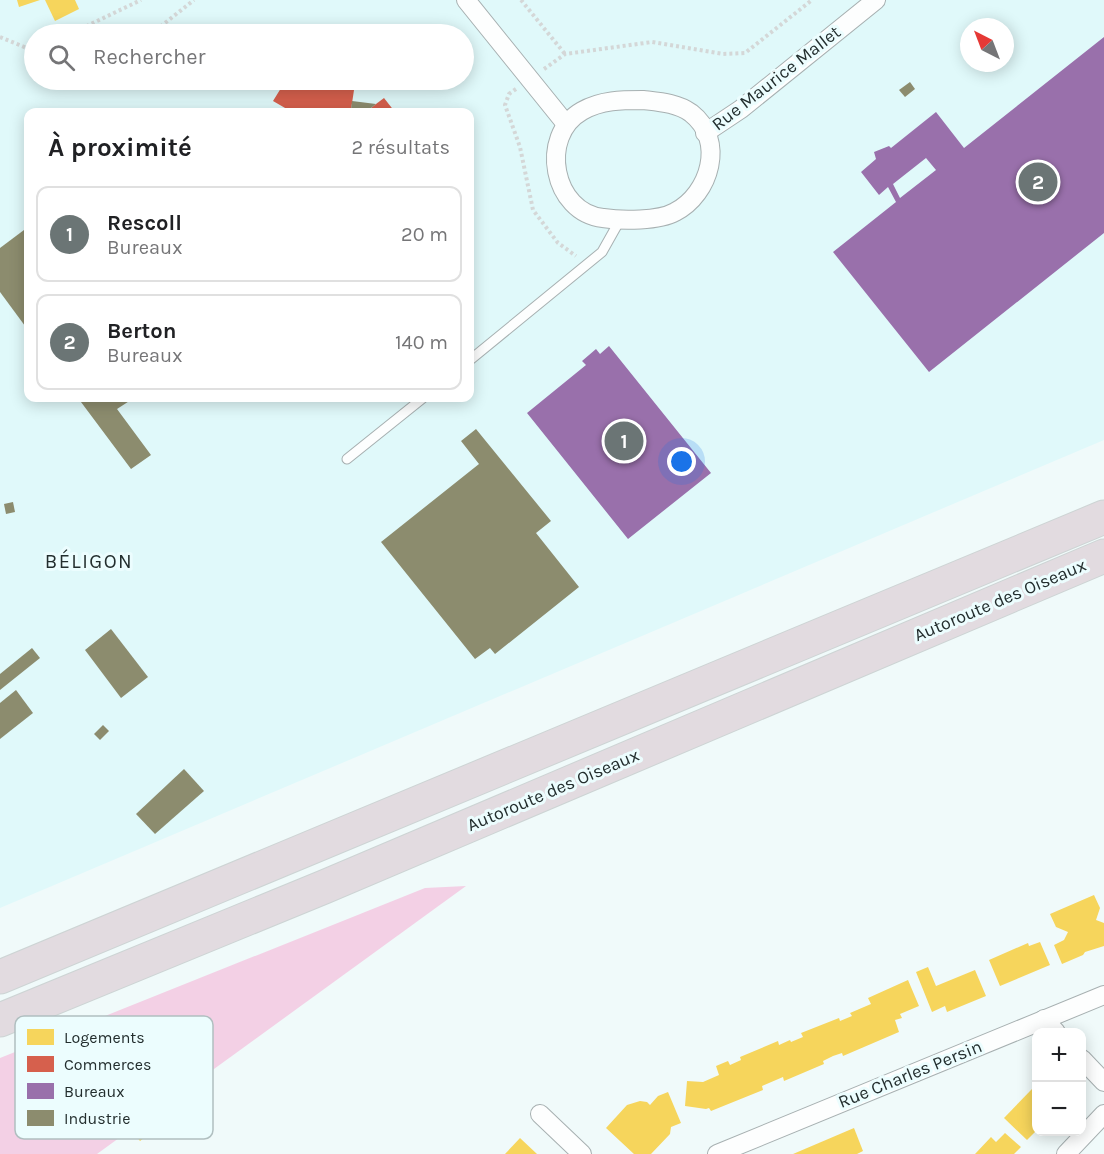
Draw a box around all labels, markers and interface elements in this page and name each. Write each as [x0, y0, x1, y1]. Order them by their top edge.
north arrow [960, 18, 1014, 72]
street label: Rue Maurice Mallet [707, 21, 845, 135]
search box [24, 24, 474, 90]
icon: search [45, 41, 78, 74]
text: Rechercher [93, 44, 206, 70]
text: À proximité [48, 132, 192, 163]
text: 2 résultats [351, 136, 450, 159]
pin: 2 [1018, 160, 1058, 204]
text: Rescoll [107, 210, 182, 236]
text: 1 [66, 223, 73, 246]
text: 20 m [401, 223, 448, 246]
text: Bureaux [107, 236, 182, 259]
text: Berton [107, 318, 176, 344]
text: 2 [63, 331, 76, 354]
text: 140 m [395, 331, 448, 354]
text: Bureaux [107, 344, 182, 367]
pin: 1 [604, 418, 644, 464]
your location [667, 447, 696, 476]
district label: BÉLIGON [45, 549, 133, 573]
street label: Autoroute des Oiseaux [911, 554, 1089, 646]
street label: Autoroute des Oiseaux [464, 744, 642, 836]
legend [15, 1016, 213, 1139]
text: Logements [64, 1028, 145, 1047]
map controls [1032, 1028, 1086, 1136]
button: + [1032, 1028, 1086, 1082]
street label: Rue Charles Persin [835, 1035, 985, 1113]
text: Commerces [64, 1055, 151, 1074]
text: Bureaux [64, 1082, 124, 1101]
button: − [1032, 1082, 1086, 1136]
text: Industrie [64, 1109, 131, 1128]

